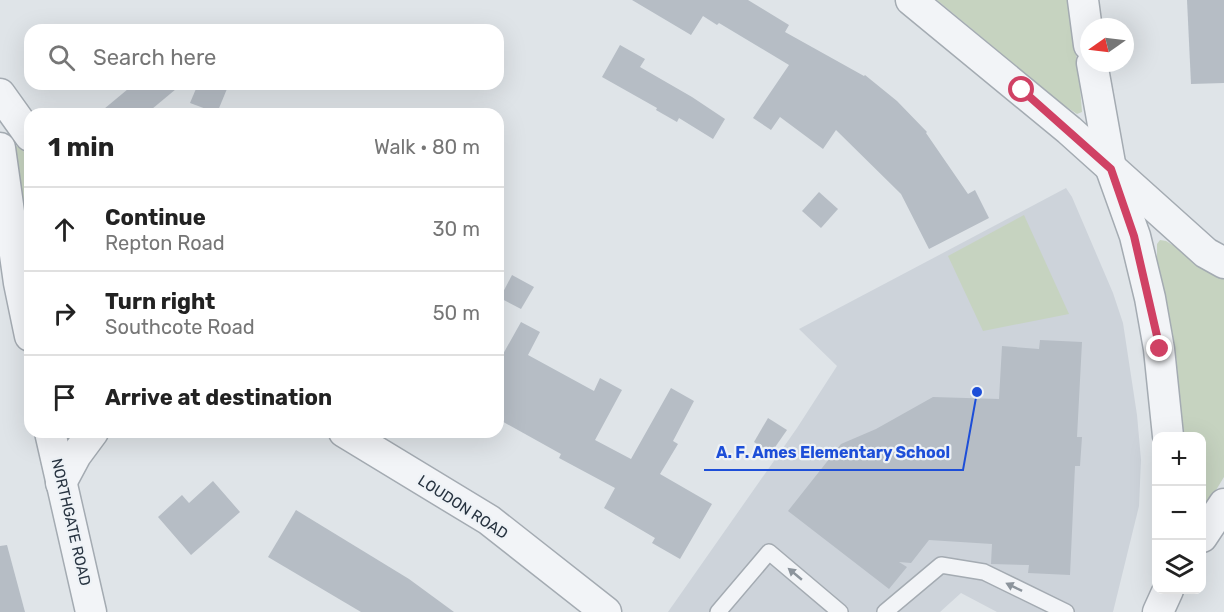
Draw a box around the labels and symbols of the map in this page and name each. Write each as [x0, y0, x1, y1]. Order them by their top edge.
north arrow [1080, 18, 1134, 72]
route start [1008, 76, 1034, 102]
route end [1146, 335, 1172, 361]
callout: A. F. Ames Elementary School [704, 436, 963, 470]
text: A. F. Ames Elementary School [716, 443, 950, 462]
street label: NORTHGATE ROAD [48, 457, 94, 587]
street label: LOUDON ROAD [415, 471, 511, 543]
one-way arrow [788, 568, 803, 581]
one-way arrow [1005, 582, 1022, 591]

